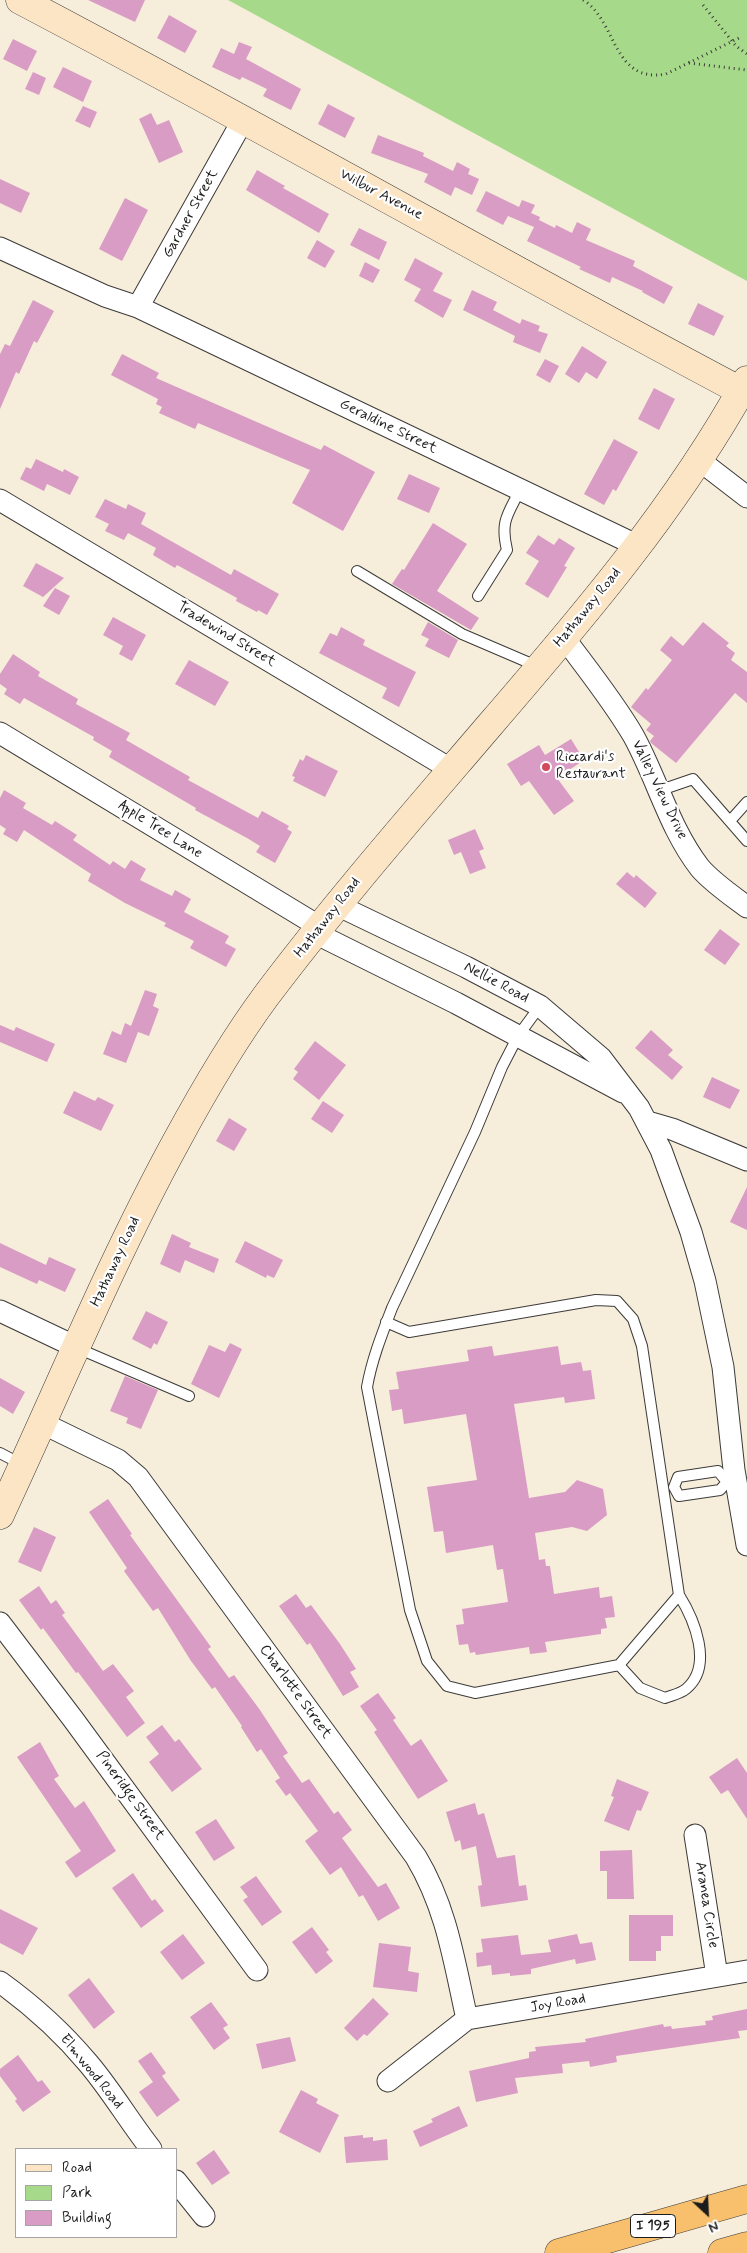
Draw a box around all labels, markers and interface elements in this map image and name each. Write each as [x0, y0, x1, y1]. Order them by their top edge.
street label: Wilbur Avenue [336, 166, 426, 224]
street label: Gardner Street [159, 167, 223, 261]
street label: Geraldine Street [336, 396, 440, 458]
street label: Hathaway Road [550, 565, 626, 651]
street label: Tradewind Street [173, 598, 279, 672]
street label: Valley View Drive [627, 737, 691, 843]
place label: Riccardi's Restaurant [556, 749, 626, 784]
marker: Riccardi's Restaurant [540, 761, 552, 773]
street label: Apple Tree Lane [115, 797, 205, 863]
street label: Hathaway Road [291, 874, 365, 962]
street label: Nellie Road [460, 958, 532, 1008]
street label: Hathaway Road [87, 1214, 145, 1310]
street label: Charlotte Street [255, 1642, 335, 1742]
street label: Pineridge Street [92, 1748, 168, 1844]
street label: Aranea Circle [690, 1860, 722, 1950]
street label: Joy Road [529, 1990, 587, 2018]
street label: Elmwood Road [55, 2031, 127, 2113]
legend [15, 2148, 178, 2238]
text: Road [62, 2158, 92, 2178]
text: Park [62, 2183, 92, 2203]
north arrow [682, 2188, 732, 2238]
text: Building [62, 2208, 112, 2228]
road number: I 195 [630, 2214, 676, 2238]
text: N [705, 2216, 721, 2237]

